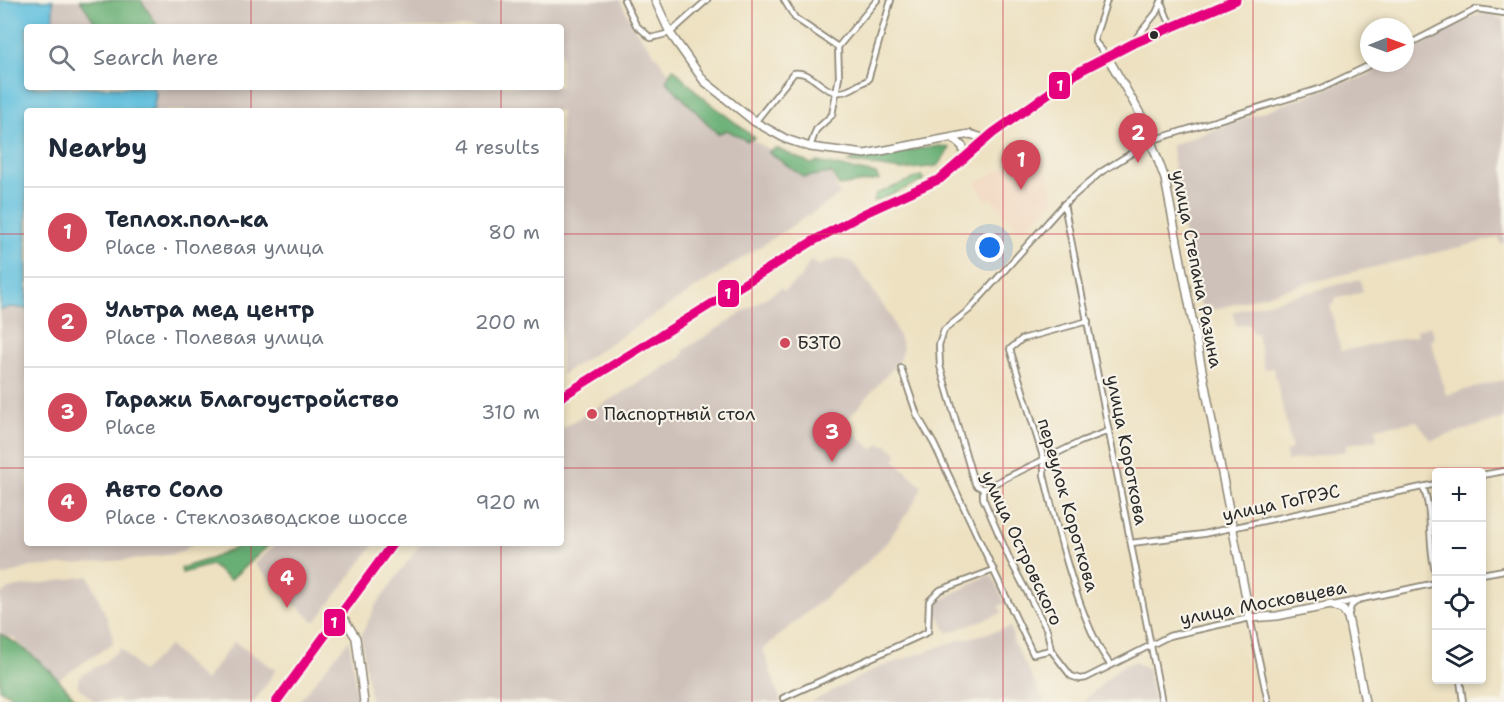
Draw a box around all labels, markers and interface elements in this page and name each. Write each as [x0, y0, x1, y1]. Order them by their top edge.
north arrow [1360, 18, 1414, 72]
search box [24, 24, 564, 90]
unlabelled marker [1148, 29, 1160, 41]
icon: search [45, 41, 78, 74]
text: Search here [93, 43, 219, 72]
line badge: 1 [1048, 71, 1071, 100]
text: 1 [1056, 75, 1064, 96]
pin: 2 [1118, 114, 1158, 163]
text: Nearby [48, 130, 147, 165]
text: 4 results [454, 134, 540, 160]
pin: 1 [1002, 140, 1040, 190]
street label: улица Степана Разина [1166, 168, 1228, 370]
text: Теплох.пол-ка [105, 205, 268, 234]
text: 1 [63, 219, 72, 245]
text: 80 m [488, 219, 540, 245]
your location [975, 233, 1004, 262]
text: Place · Полевая улица [105, 234, 324, 260]
line badge: 1 [717, 279, 740, 308]
text: 1 [724, 283, 732, 304]
text: Ультра мед центр [105, 295, 314, 324]
text: 2 [61, 309, 75, 335]
text: 200 m [475, 309, 540, 335]
text: Place · Полевая улица [105, 324, 324, 350]
place label: БЗТО [797, 331, 842, 355]
marker: БЗТО [778, 336, 792, 350]
street label: улица Короткова [1101, 373, 1153, 527]
text: Гаражи Благоустройство [105, 385, 399, 414]
text: 3 [61, 399, 75, 425]
text: 310 m [481, 399, 540, 425]
place label: Паспортный стол [604, 402, 755, 426]
marker: Паспортный стол [585, 407, 599, 421]
pin: 3 [812, 412, 852, 462]
text: Place [105, 414, 156, 440]
street label: переулок Короткова [1032, 415, 1104, 595]
street label: улица Островского [975, 467, 1069, 629]
map controls [1432, 468, 1486, 684]
button: + [1432, 468, 1486, 522]
text: Авто Соло [105, 475, 223, 504]
street label: улица ГоГРЭС [1220, 479, 1342, 527]
text: 4 [61, 489, 75, 515]
text: 920 m [476, 489, 540, 515]
text: Place · Стеклозаводское шоссе [105, 504, 408, 530]
button: − [1432, 522, 1486, 576]
pin: 4 [268, 558, 306, 608]
street label: улица Московцева [1178, 575, 1348, 631]
button: locate [1432, 576, 1486, 630]
line badge: 1 [323, 608, 346, 637]
text: 1 [330, 612, 338, 633]
button: layers [1432, 630, 1486, 684]

